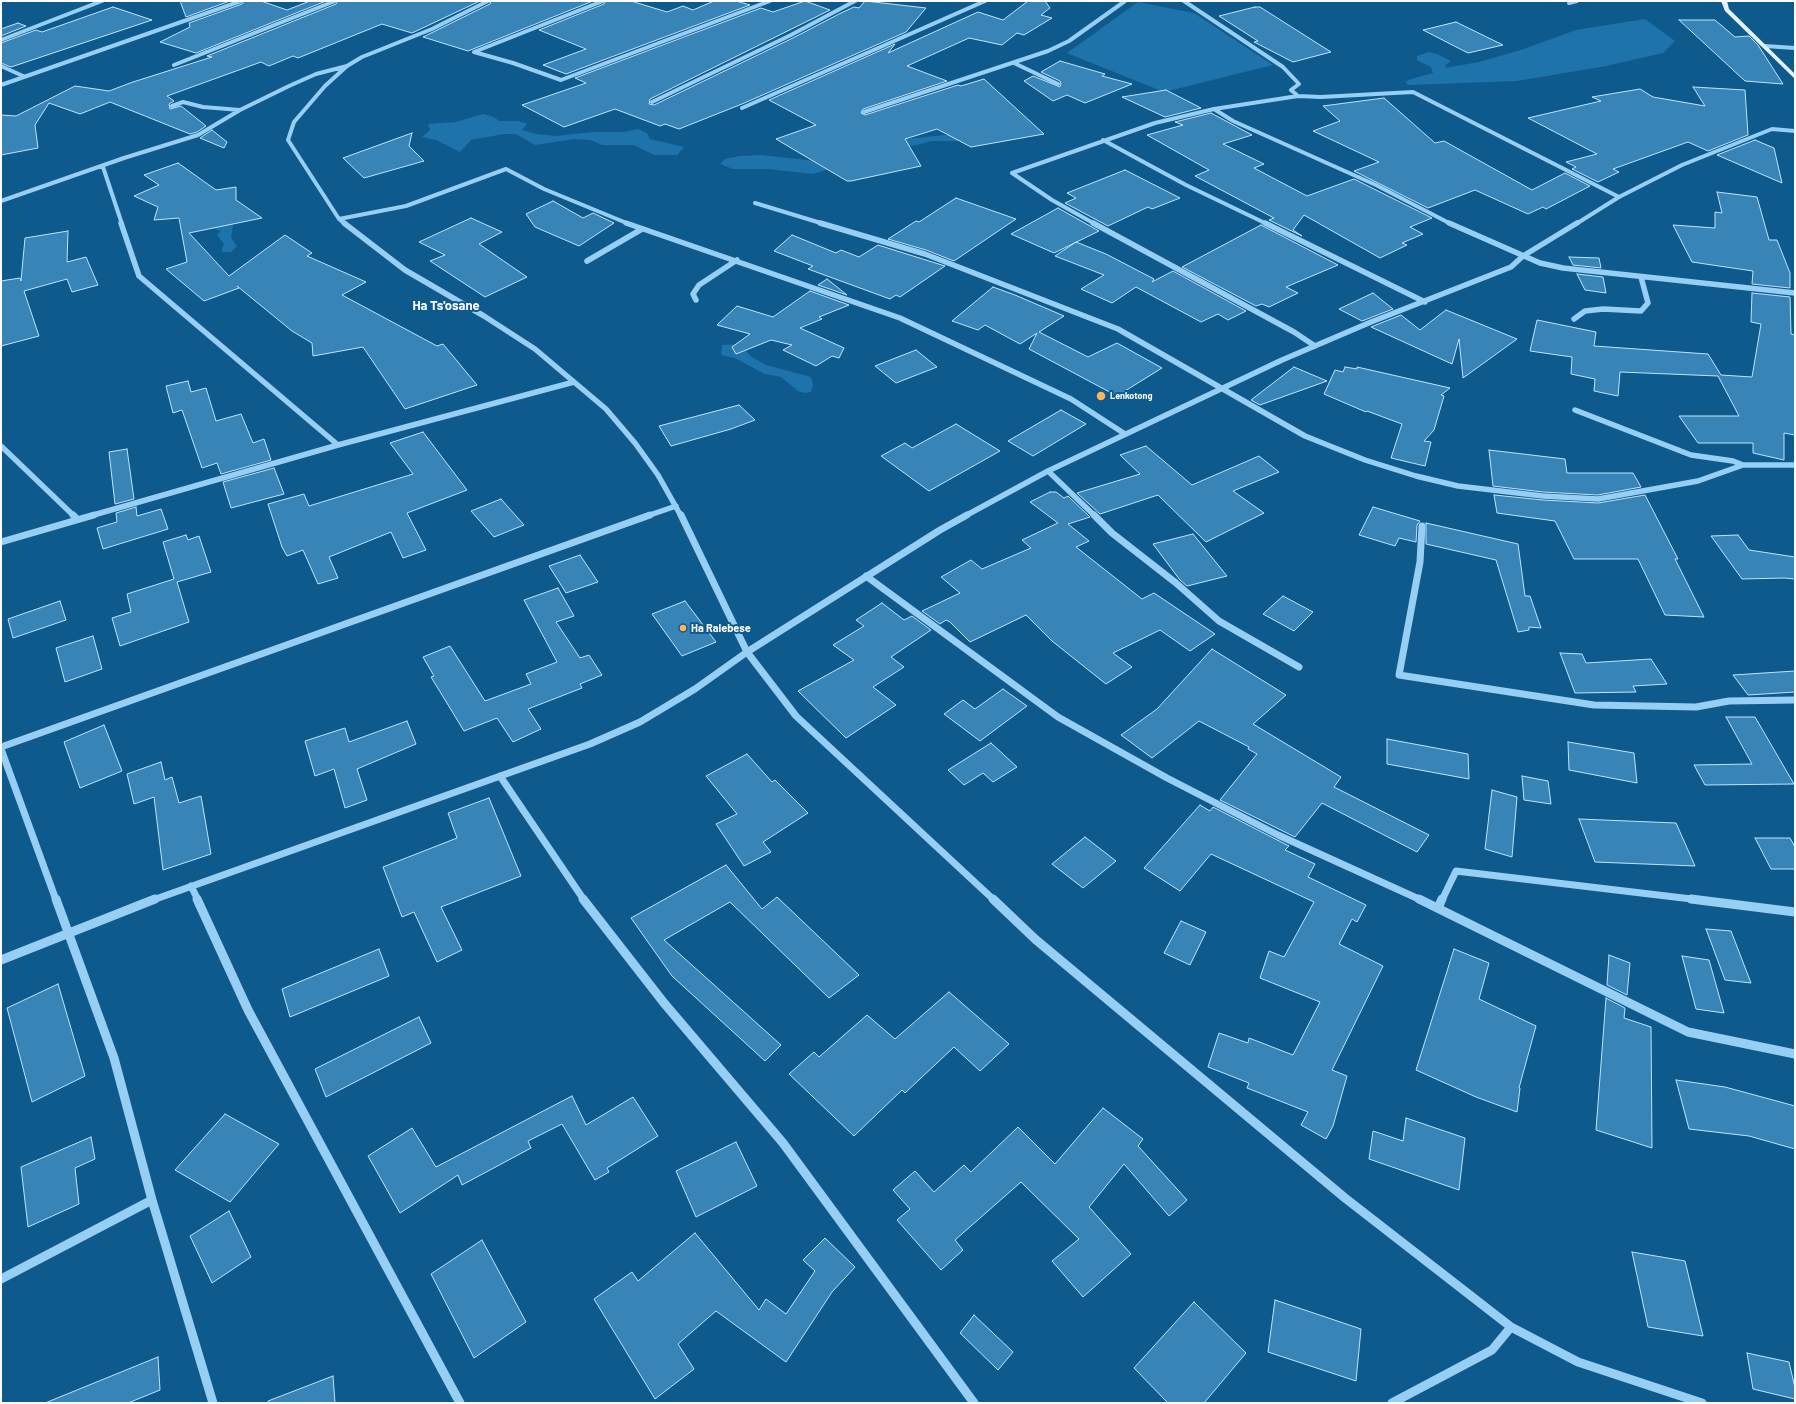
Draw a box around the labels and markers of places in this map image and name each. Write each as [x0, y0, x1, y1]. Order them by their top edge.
marker: Lenkotong [1095, 390, 1107, 402]
place label: Lenkotong [1110, 391, 1153, 401]
place label: Ha Ralebese [691, 621, 751, 635]
marker: Ha Ralebese [678, 623, 688, 633]

